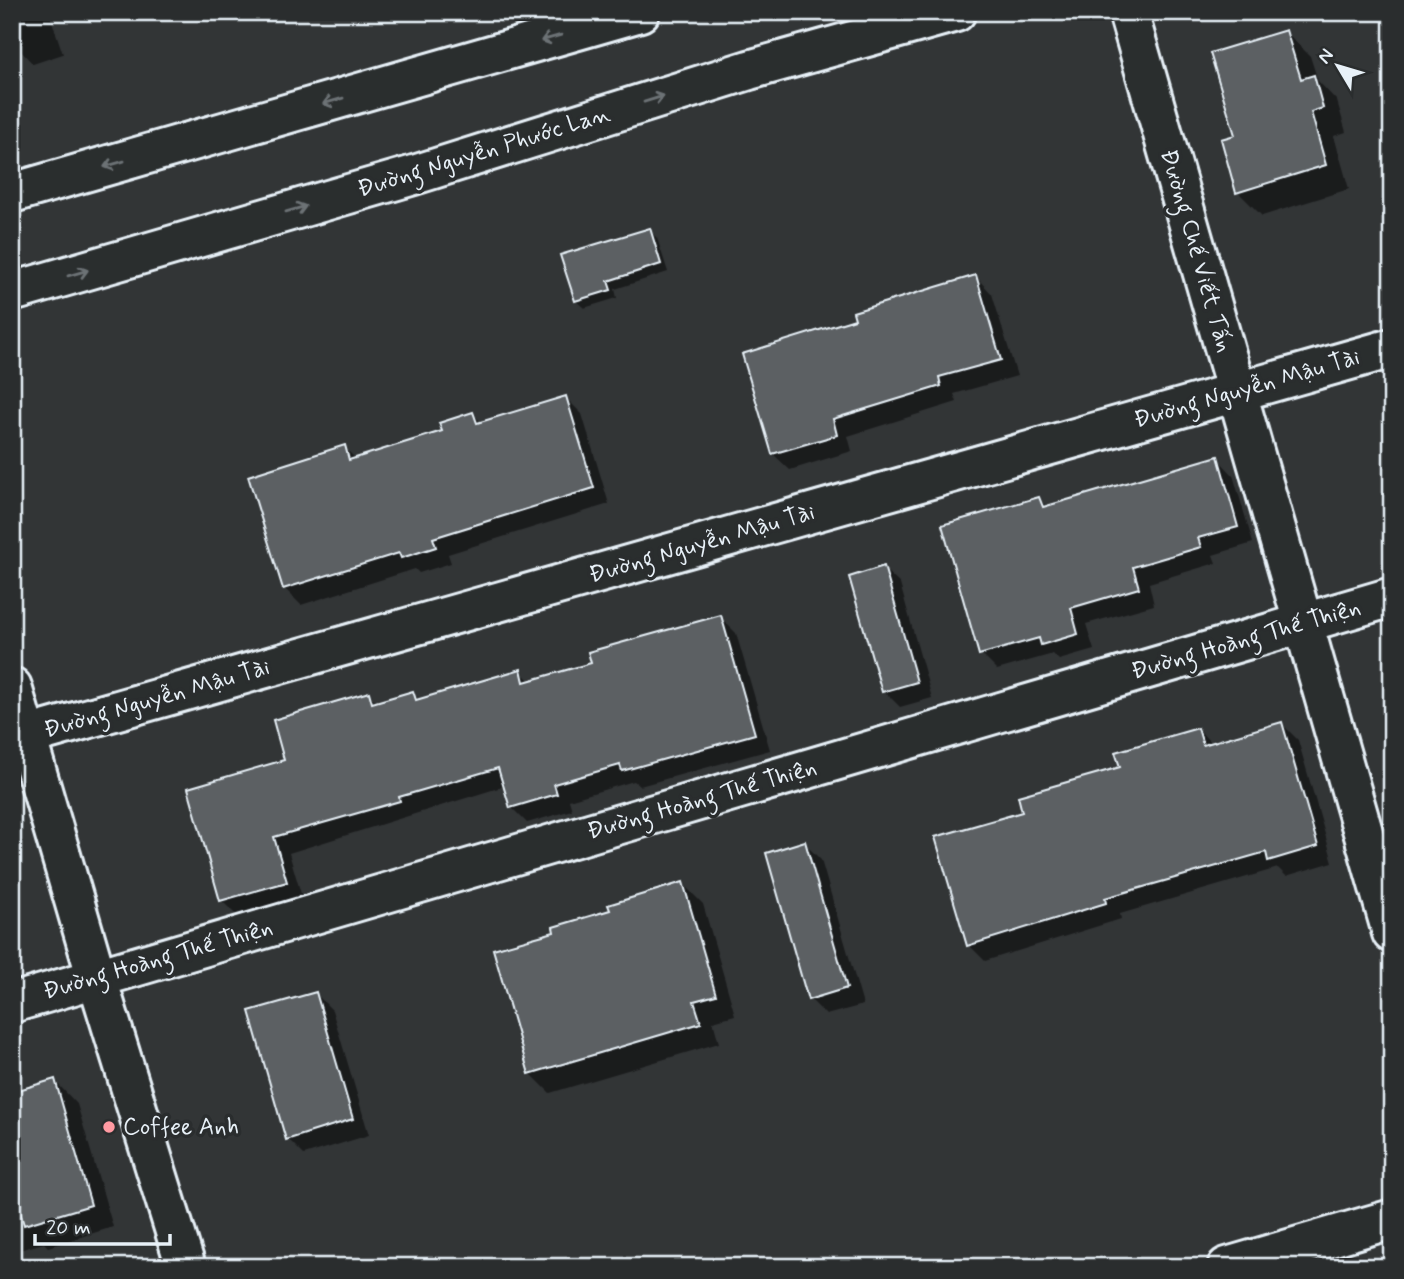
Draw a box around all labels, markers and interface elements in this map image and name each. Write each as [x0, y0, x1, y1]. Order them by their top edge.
one-way arrow [541, 32, 563, 45]
north arrow [1302, 32, 1372, 102]
text: N [1312, 44, 1340, 69]
one-way arrow [643, 92, 665, 105]
one-way arrow [322, 95, 345, 108]
street label: Đường Nguyễn Phước Lan [354, 99, 615, 208]
street label: Đường Chế Viết Tấn [1149, 146, 1240, 357]
one-way arrow [103, 158, 125, 171]
one-way arrow [285, 202, 307, 215]
one-way arrow [66, 266, 89, 279]
street label: Đường Nguyễn Mậu Tài [1130, 342, 1364, 439]
street label: Đường Nguyễn Mậu Tài [585, 497, 819, 594]
street label: Đường Hoàng Thế Thiện [1128, 592, 1365, 691]
street label: Đường Nguyễn Mậu Tài [40, 652, 274, 749]
street label: Đường Hoàng Thế Thiện [584, 752, 821, 851]
street label: Đường Hoàng Thế Thiện [40, 912, 277, 1011]
place label: Coffee Anh [123, 1112, 239, 1143]
marker: Coffee Anh [101, 1119, 117, 1135]
scale bar [35, 1202, 170, 1246]
text: 20 m [46, 1214, 91, 1242]

